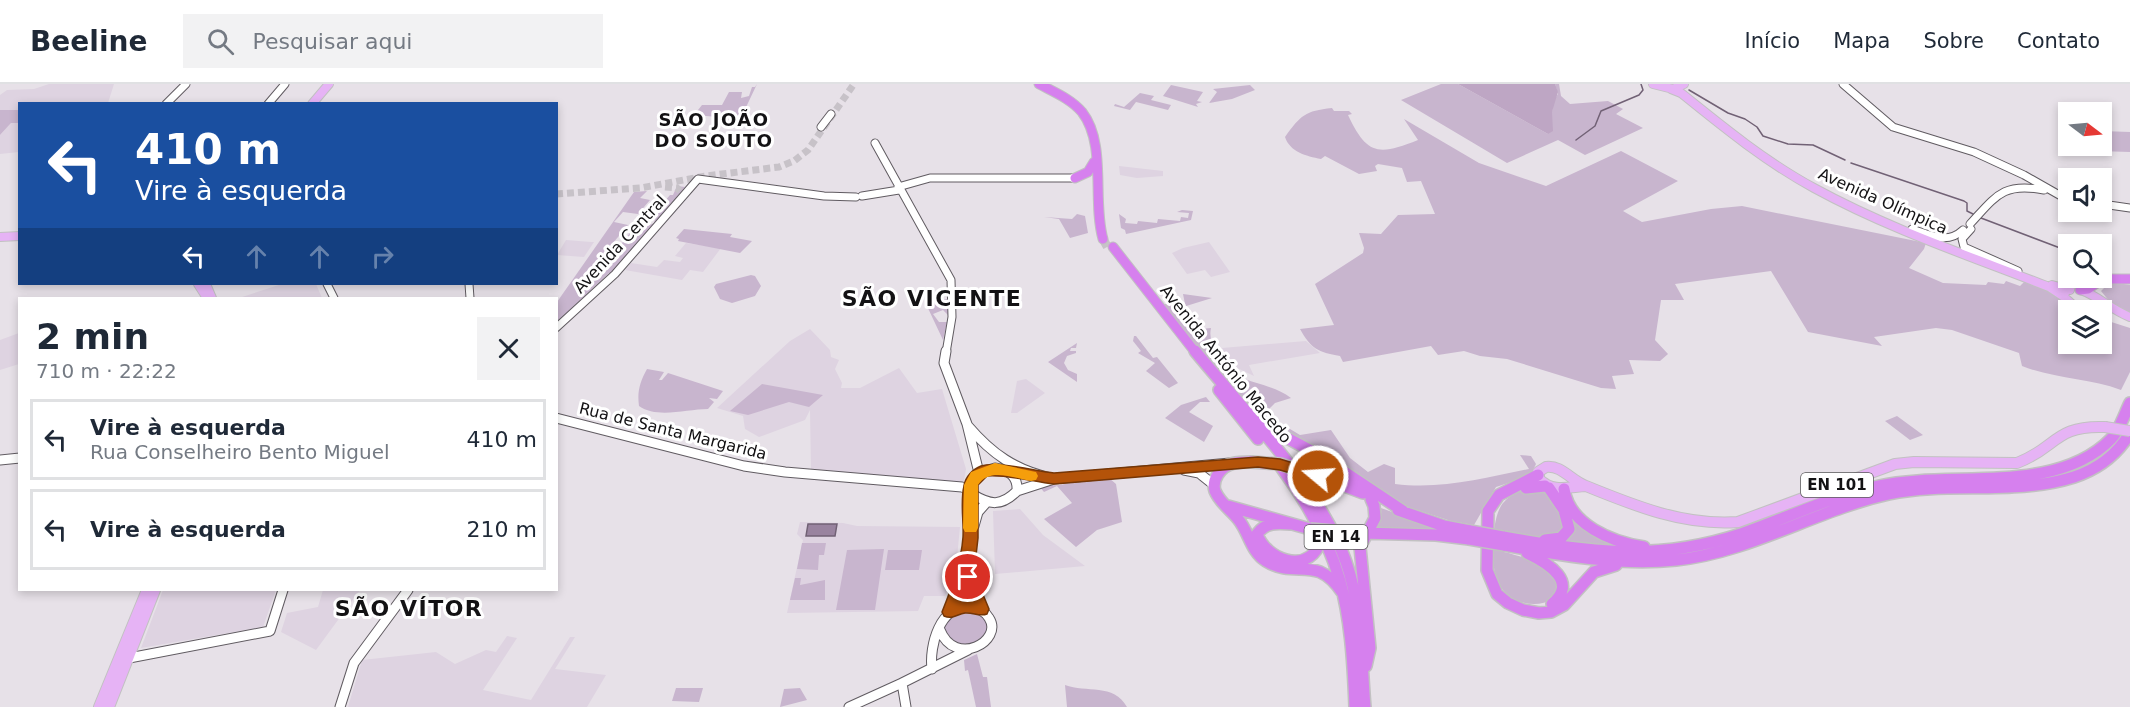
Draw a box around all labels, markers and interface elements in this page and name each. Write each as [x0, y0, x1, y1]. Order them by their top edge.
search box [183, 14, 603, 68]
text: Beeline [30, 25, 147, 58]
icon: search [204, 25, 237, 58]
text: Pesquisar aqui [252, 29, 412, 54]
text: Início [1745, 29, 1800, 53]
text: Mapa [1833, 29, 1890, 53]
text: Sobre [1923, 29, 1984, 53]
text: Contato [2017, 29, 2100, 53]
north arrow [2058, 102, 2112, 156]
map controls [2058, 102, 2112, 354]
district label: SÃO JOÃO DO SOUTO [655, 108, 773, 151]
text: 410 m [135, 125, 281, 174]
icon: left [36, 126, 114, 204]
street label: Avenida Olímpica [1816, 164, 1950, 238]
button: sound [2058, 168, 2112, 222]
text: Vire à esquerda [135, 175, 347, 206]
street label: Avenida Central [570, 191, 670, 297]
button: search [2058, 234, 2112, 288]
icon: left [177, 240, 210, 273]
icon: ahead [240, 240, 273, 273]
icon: ahead [303, 240, 336, 273]
icon: right [366, 240, 399, 273]
street label: Avenida António Macedo [1156, 281, 1296, 447]
district label: SÃO VICENTE [842, 286, 1022, 311]
button: layers [2058, 300, 2112, 354]
text: 2 min [36, 316, 149, 357]
button: close [477, 317, 540, 380]
text: 710 m · 22:22 [36, 359, 177, 383]
street label: Rua de Santa Margarida [577, 398, 769, 464]
text: Vire à esquerda [90, 415, 286, 440]
icon: left [39, 423, 72, 456]
text: 410 m [467, 427, 537, 452]
text: Rua Conselheiro Bento Miguel [90, 440, 390, 464]
position arrow [1286, 444, 1350, 508]
road number: EN 101 [1801, 473, 1873, 497]
icon: left [39, 513, 72, 546]
text: Vire à esquerda [90, 517, 286, 542]
text: 210 m [467, 517, 537, 542]
road number: EN 14 [1304, 525, 1368, 549]
pin [942, 551, 993, 602]
icon: arrive [951, 560, 984, 593]
district label: SÃO VÍTOR [335, 596, 483, 621]

